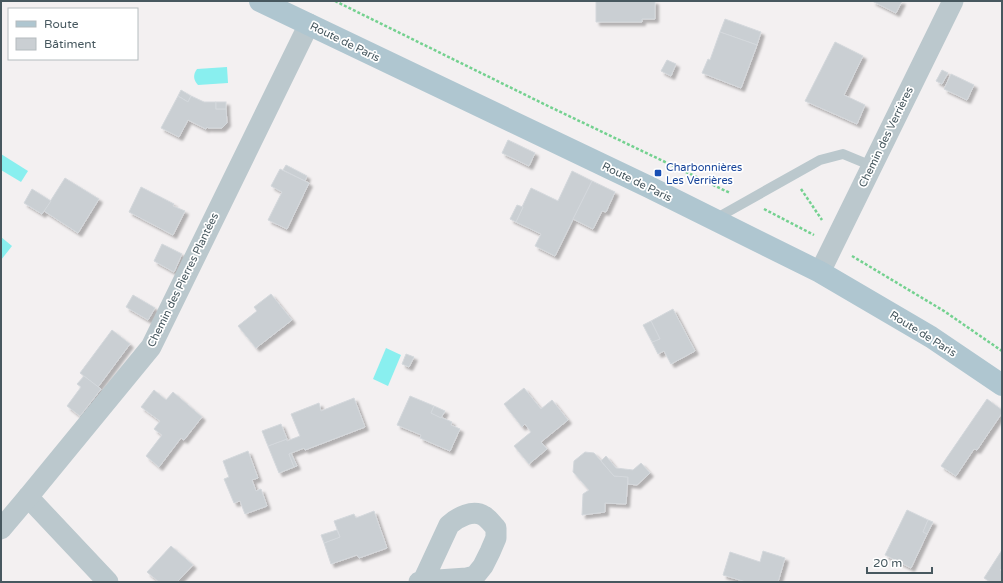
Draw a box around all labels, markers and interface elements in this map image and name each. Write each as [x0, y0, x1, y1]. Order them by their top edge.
legend [8, 8, 138, 60]
text: Route [44, 17, 79, 31]
street label: Route de Paris [308, 20, 382, 64]
text: Bâtiment [44, 37, 96, 51]
street label: Chemin des Verrières [856, 84, 916, 190]
street label: Route de Paris [600, 160, 674, 204]
place label: Charbonnières Les Verrières [666, 161, 742, 187]
marker: Charbonnières Les Verrières [653, 168, 663, 178]
street label: Chemin des Pierres Plantées [145, 211, 221, 349]
street label: Route de Paris [887, 308, 959, 360]
scale bar [867, 549, 932, 575]
text: 20 m [873, 556, 902, 570]

